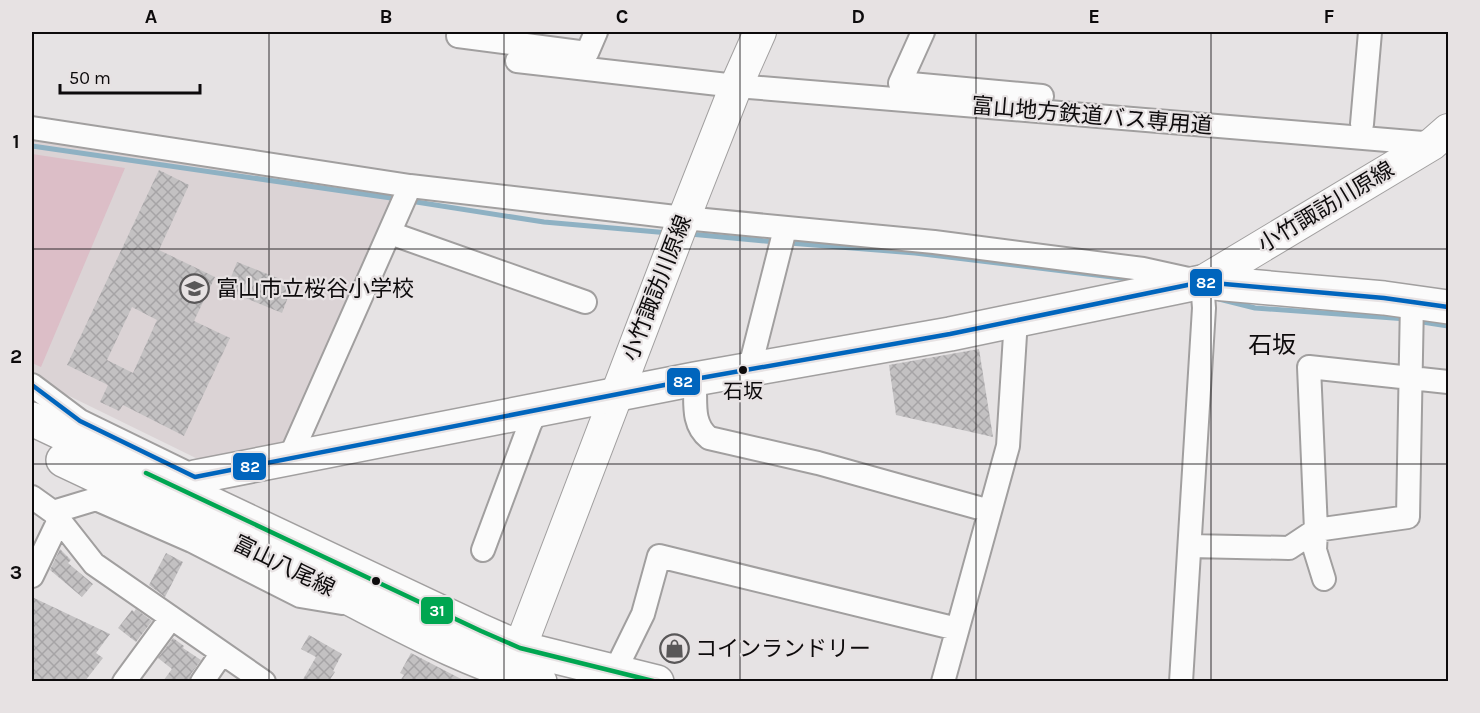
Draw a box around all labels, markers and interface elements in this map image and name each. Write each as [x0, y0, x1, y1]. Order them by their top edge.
text: A [145, 5, 158, 28]
text: B [380, 5, 392, 28]
text: C [616, 5, 628, 28]
text: D [851, 5, 865, 28]
text: E [1088, 5, 1100, 28]
text: F [1324, 5, 1335, 28]
scale bar [60, 57, 200, 95]
text: 50 m [69, 67, 111, 89]
street label: 富山地方鉄道バス専用道 [970, 93, 1214, 139]
text: 1 [12, 130, 20, 153]
street label: 小竹諏訪川原線 [1253, 156, 1399, 258]
street label: 小竹諏訪川原線 [617, 211, 697, 365]
line badge: 82 [1189, 268, 1223, 297]
school or university icon: 富山市立桜谷小学校 [179, 273, 211, 305]
text: 82 [1196, 273, 1216, 292]
place label: 富山市立桜谷小学校 [216, 276, 414, 302]
district label: 石坂 [1248, 331, 1296, 359]
text: 2 [10, 345, 22, 368]
marker: 石坂 [737, 364, 749, 376]
line badge: 82 [666, 367, 701, 396]
text: 82 [673, 372, 693, 391]
place label: 石坂 [723, 380, 763, 403]
line badge: 82 [232, 452, 267, 481]
text: 82 [240, 457, 260, 476]
street label: 富山八尾線 [229, 530, 339, 602]
text: 3 [10, 561, 22, 584]
unlabelled marker [370, 575, 382, 587]
line badge: 31 [420, 596, 454, 625]
text: 31 [429, 601, 445, 620]
shop icon: コインランドリー [658, 633, 690, 665]
place label: コインランドリー [695, 636, 871, 662]

